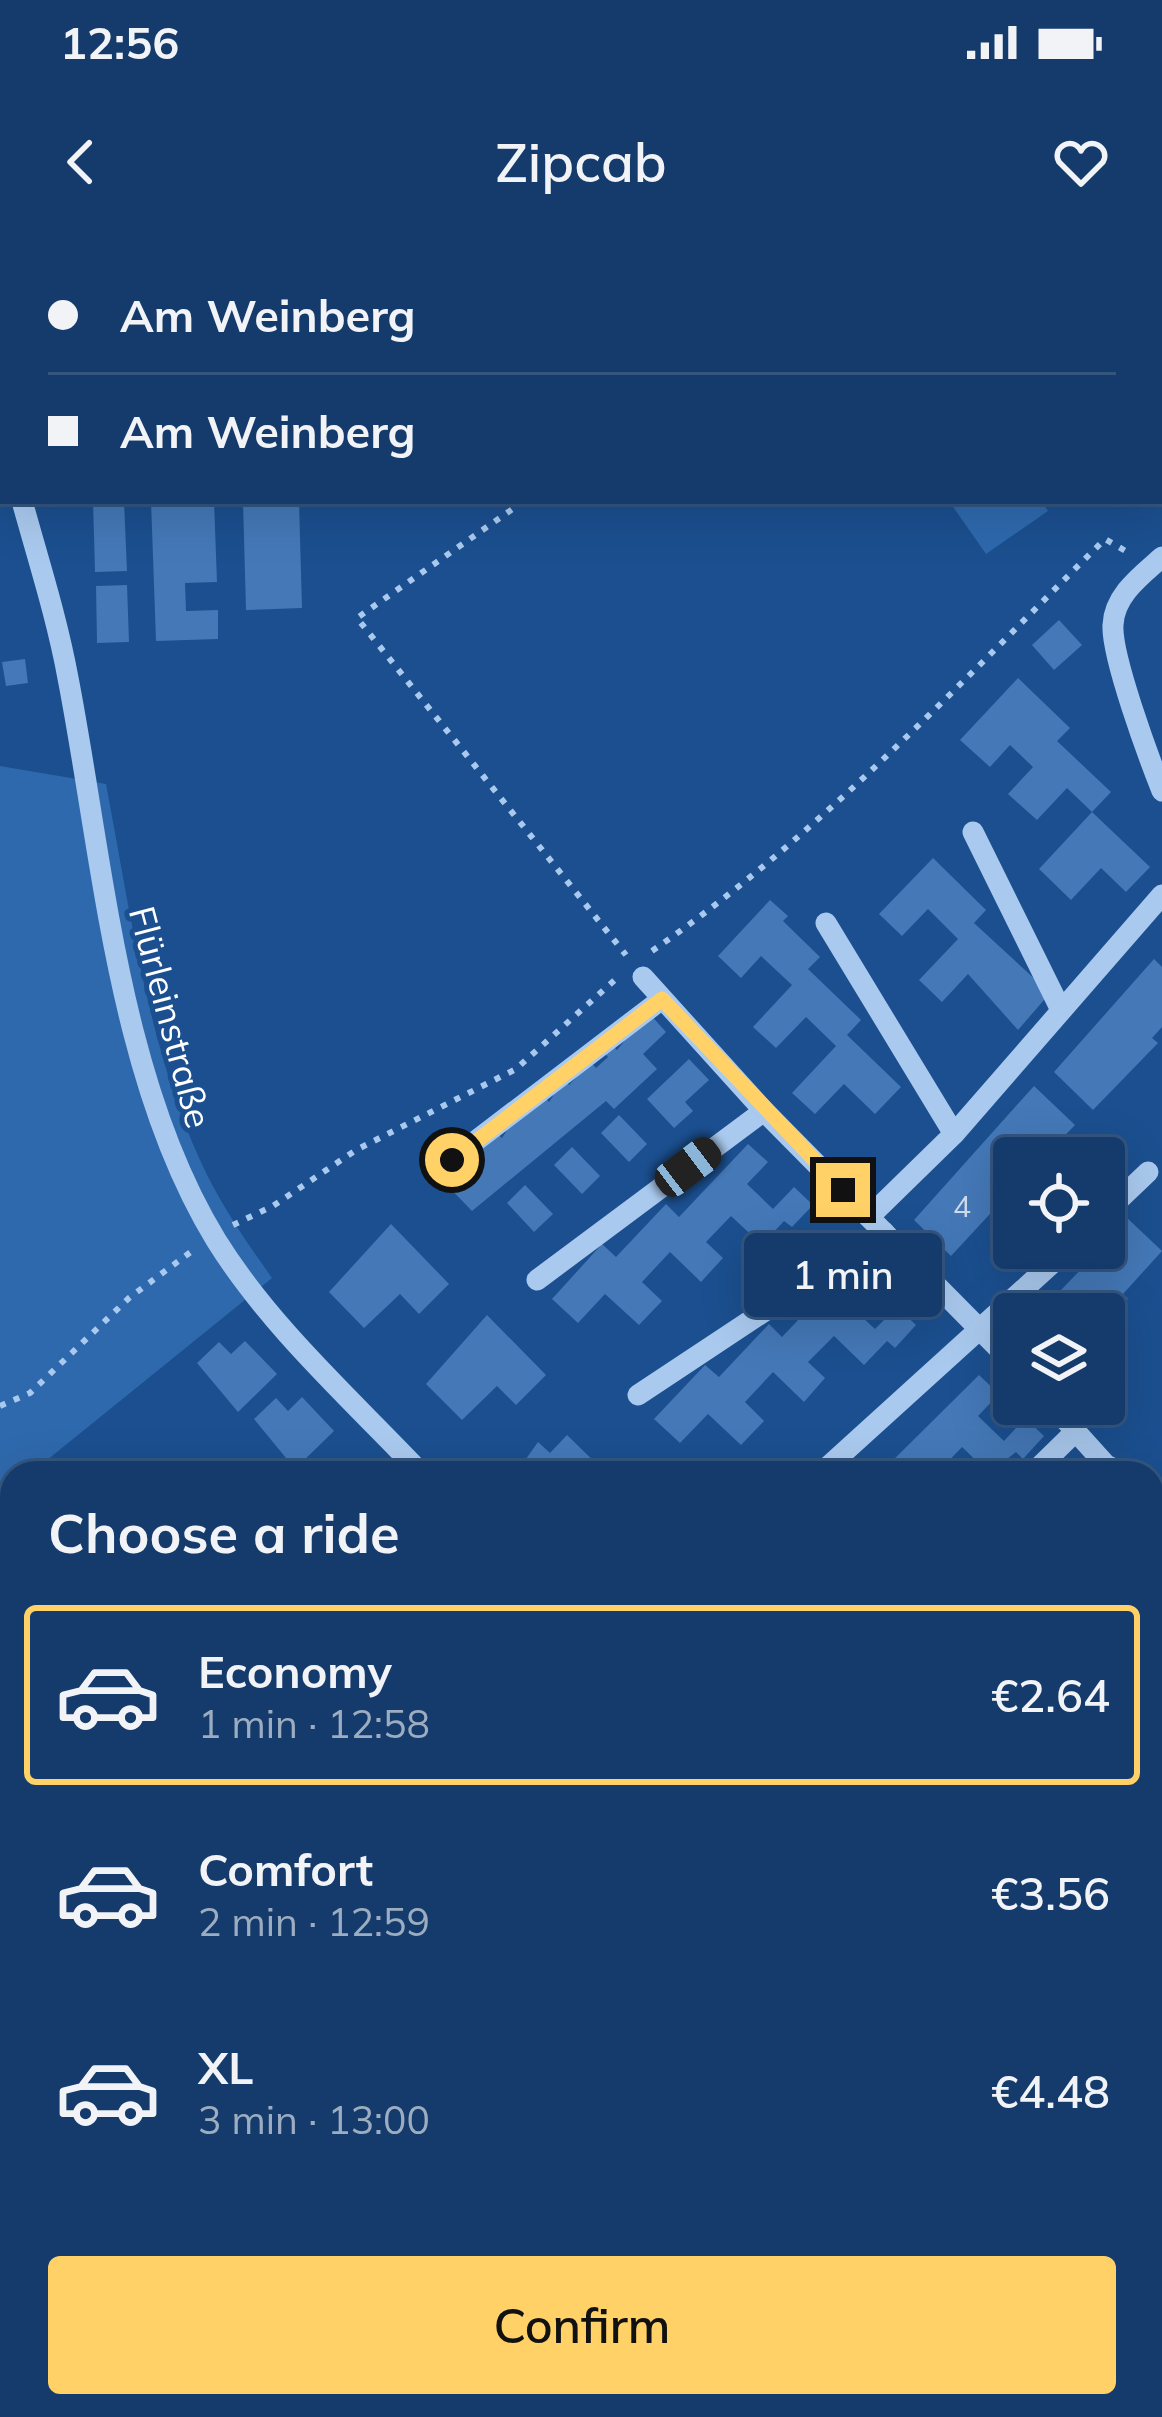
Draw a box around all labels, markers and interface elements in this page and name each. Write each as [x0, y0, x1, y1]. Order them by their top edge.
text: 12:56 [60, 14, 179, 70]
text: Zipcab [495, 128, 667, 196]
icon: back [48, 129, 114, 195]
icon: heart [1048, 129, 1114, 195]
text: Am Weinberg [120, 287, 416, 343]
text: Am Weinberg [120, 403, 416, 459]
street label: Flürleinstraße [120, 901, 222, 1133]
car [648, 1131, 728, 1203]
route start [425, 1133, 479, 1187]
map controls [993, 1137, 1125, 1425]
button: locate [993, 1137, 1125, 1269]
route end [816, 1163, 870, 1217]
house number: 4 [953, 1187, 971, 1225]
callout: 1 min [744, 1232, 942, 1316]
text: 1 min [792, 1250, 894, 1299]
button: layers [993, 1293, 1125, 1425]
text: Choose a ride [48, 1499, 400, 1567]
icon: car [54, 1641, 162, 1749]
text: Economy [198, 1643, 392, 1699]
text: €2.64 [991, 1667, 1110, 1723]
text: 1 min · 12:58 [198, 1699, 430, 1748]
icon: car [54, 1839, 162, 1947]
text: Comfort [198, 1841, 373, 1897]
text: €3.56 [991, 1865, 1110, 1921]
text: 2 min · 12:59 [198, 1897, 430, 1946]
icon: car [54, 2037, 162, 2145]
text: XL [198, 2039, 253, 2095]
text: €4.48 [991, 2063, 1110, 2119]
text: 3 min · 13:00 [198, 2095, 430, 2144]
button: Confirm [48, 2256, 1116, 2394]

